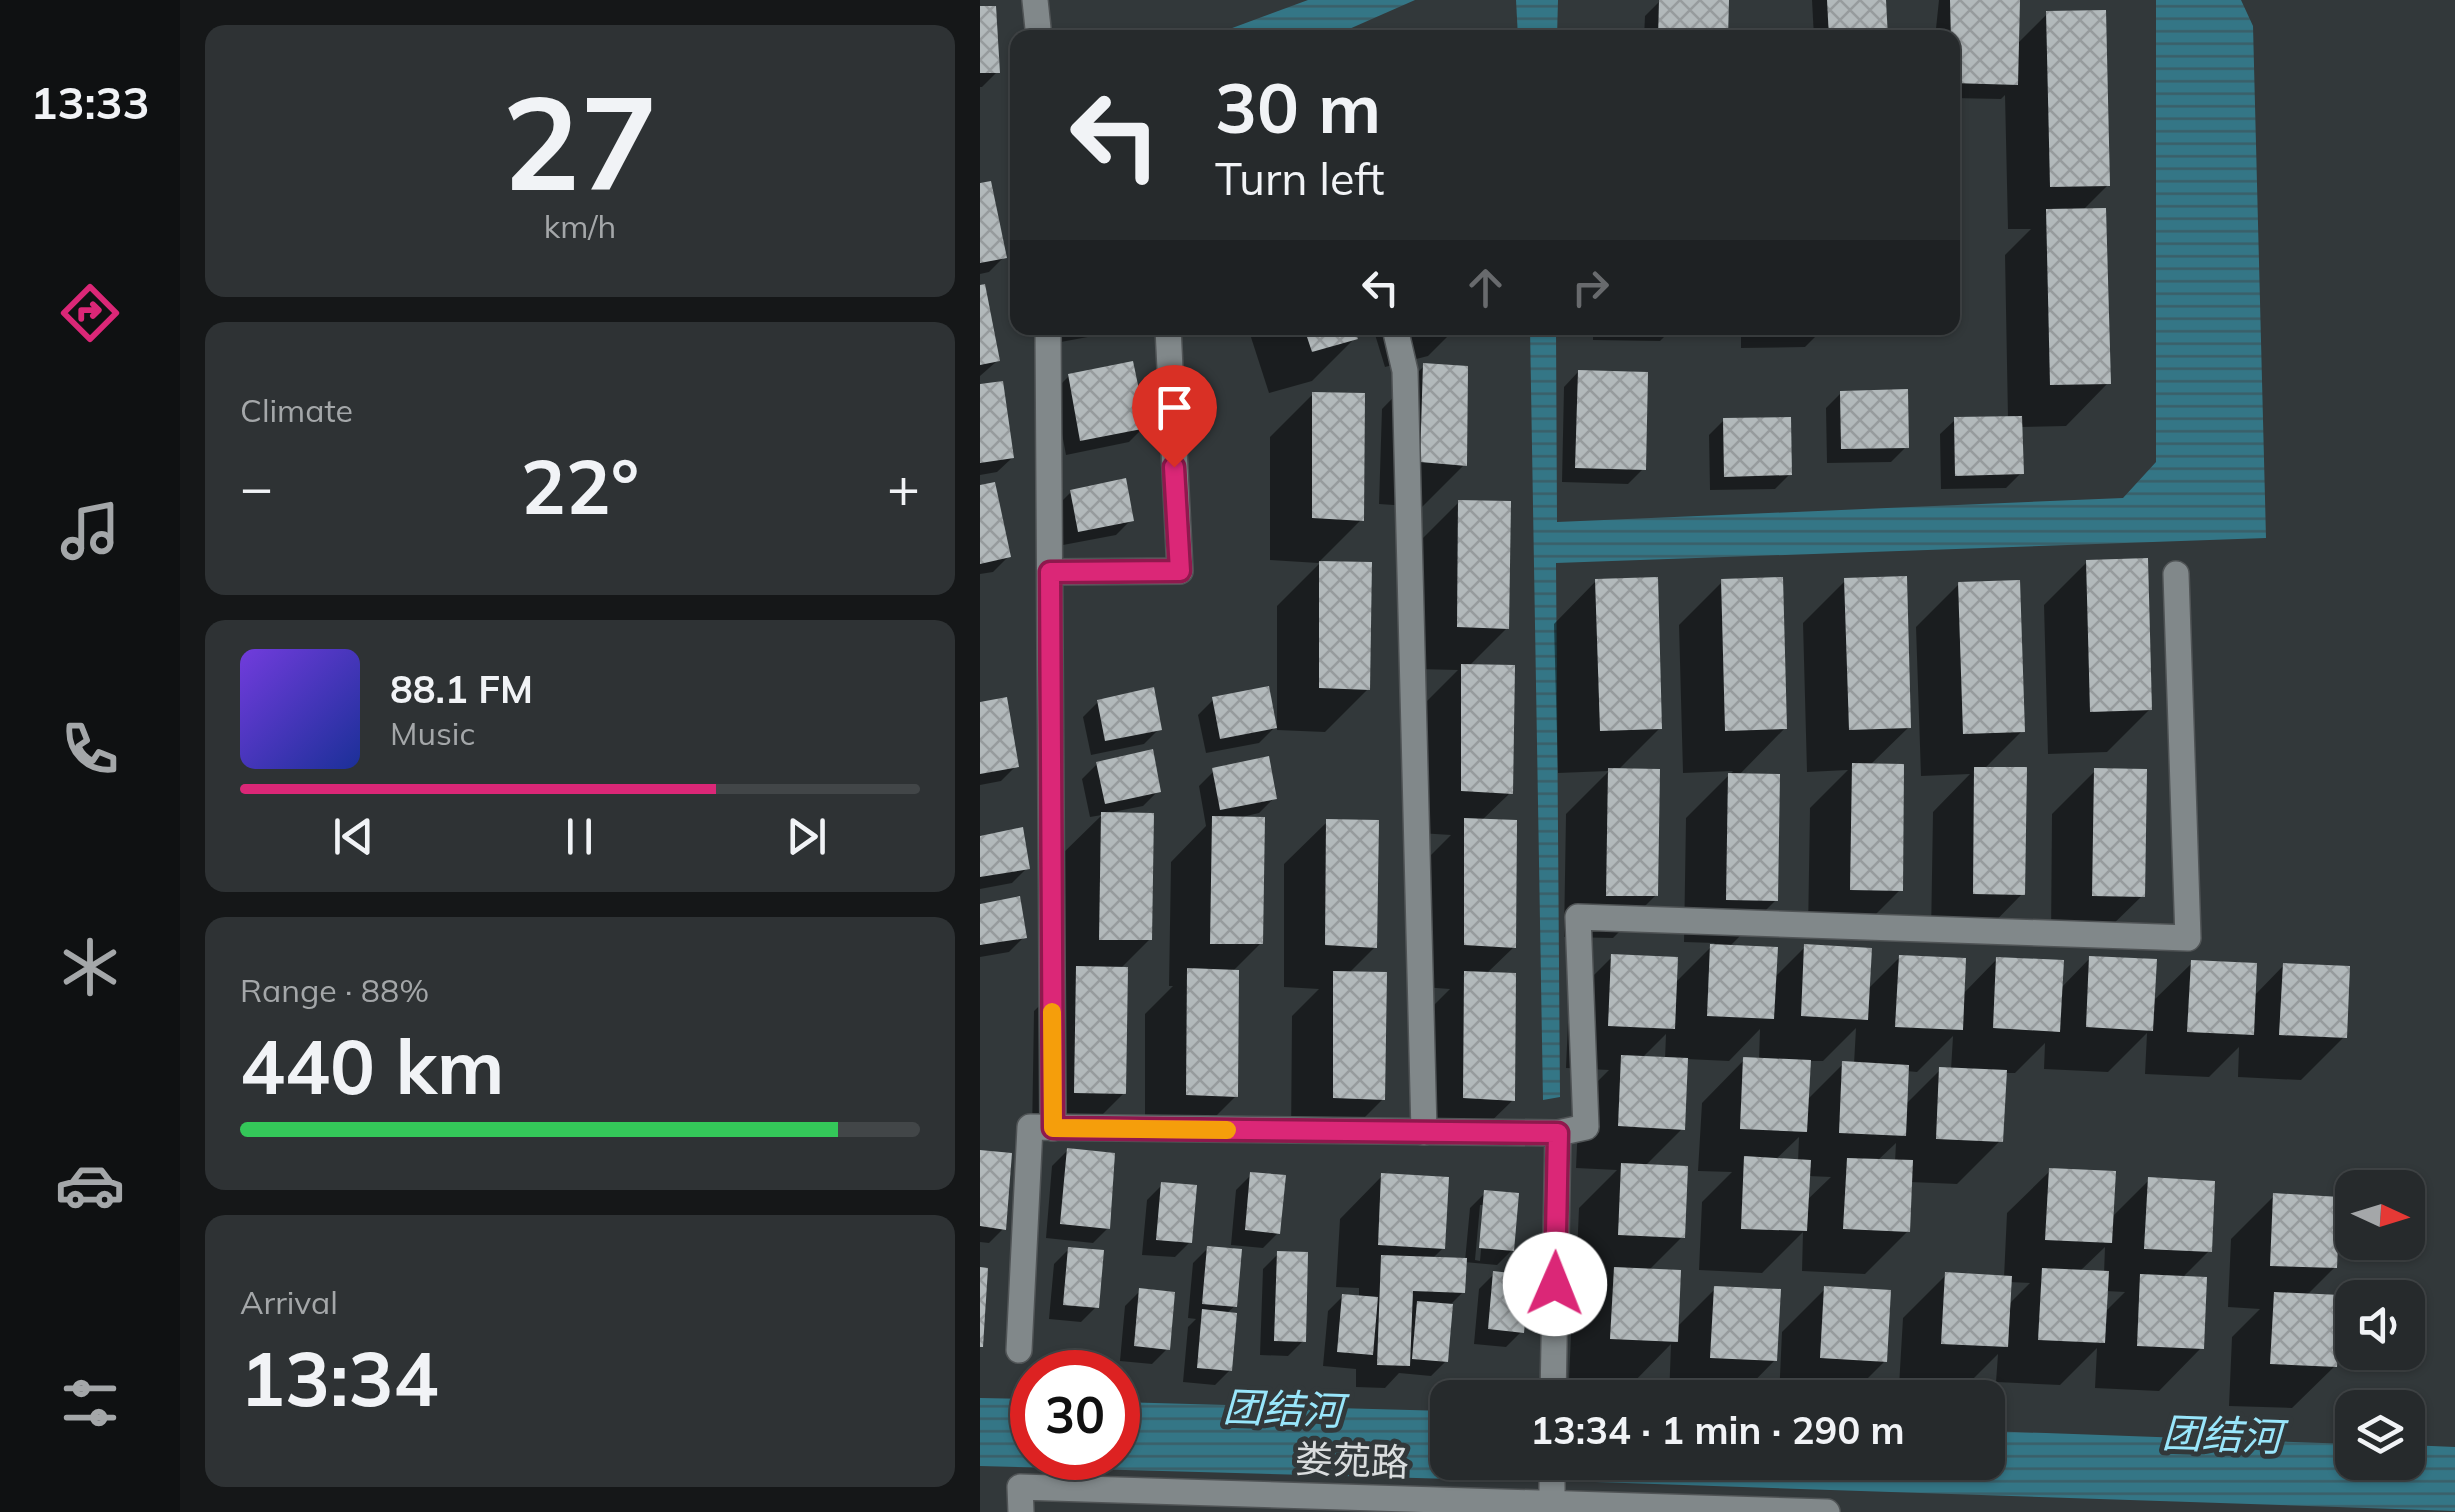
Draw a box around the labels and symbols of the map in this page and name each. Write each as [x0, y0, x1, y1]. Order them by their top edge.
pin [1132, 365, 1217, 468]
north arrow [2335, 1170, 2425, 1260]
position arrow [1503, 1232, 1607, 1336]
speed limit sign: 30 [1010, 1350, 1140, 1480]
water label: 团结河 [1222, 1381, 1351, 1435]
water label: 团结河 [2161, 1407, 2290, 1461]
street label: 娄苑路 [1294, 1434, 1410, 1486]

